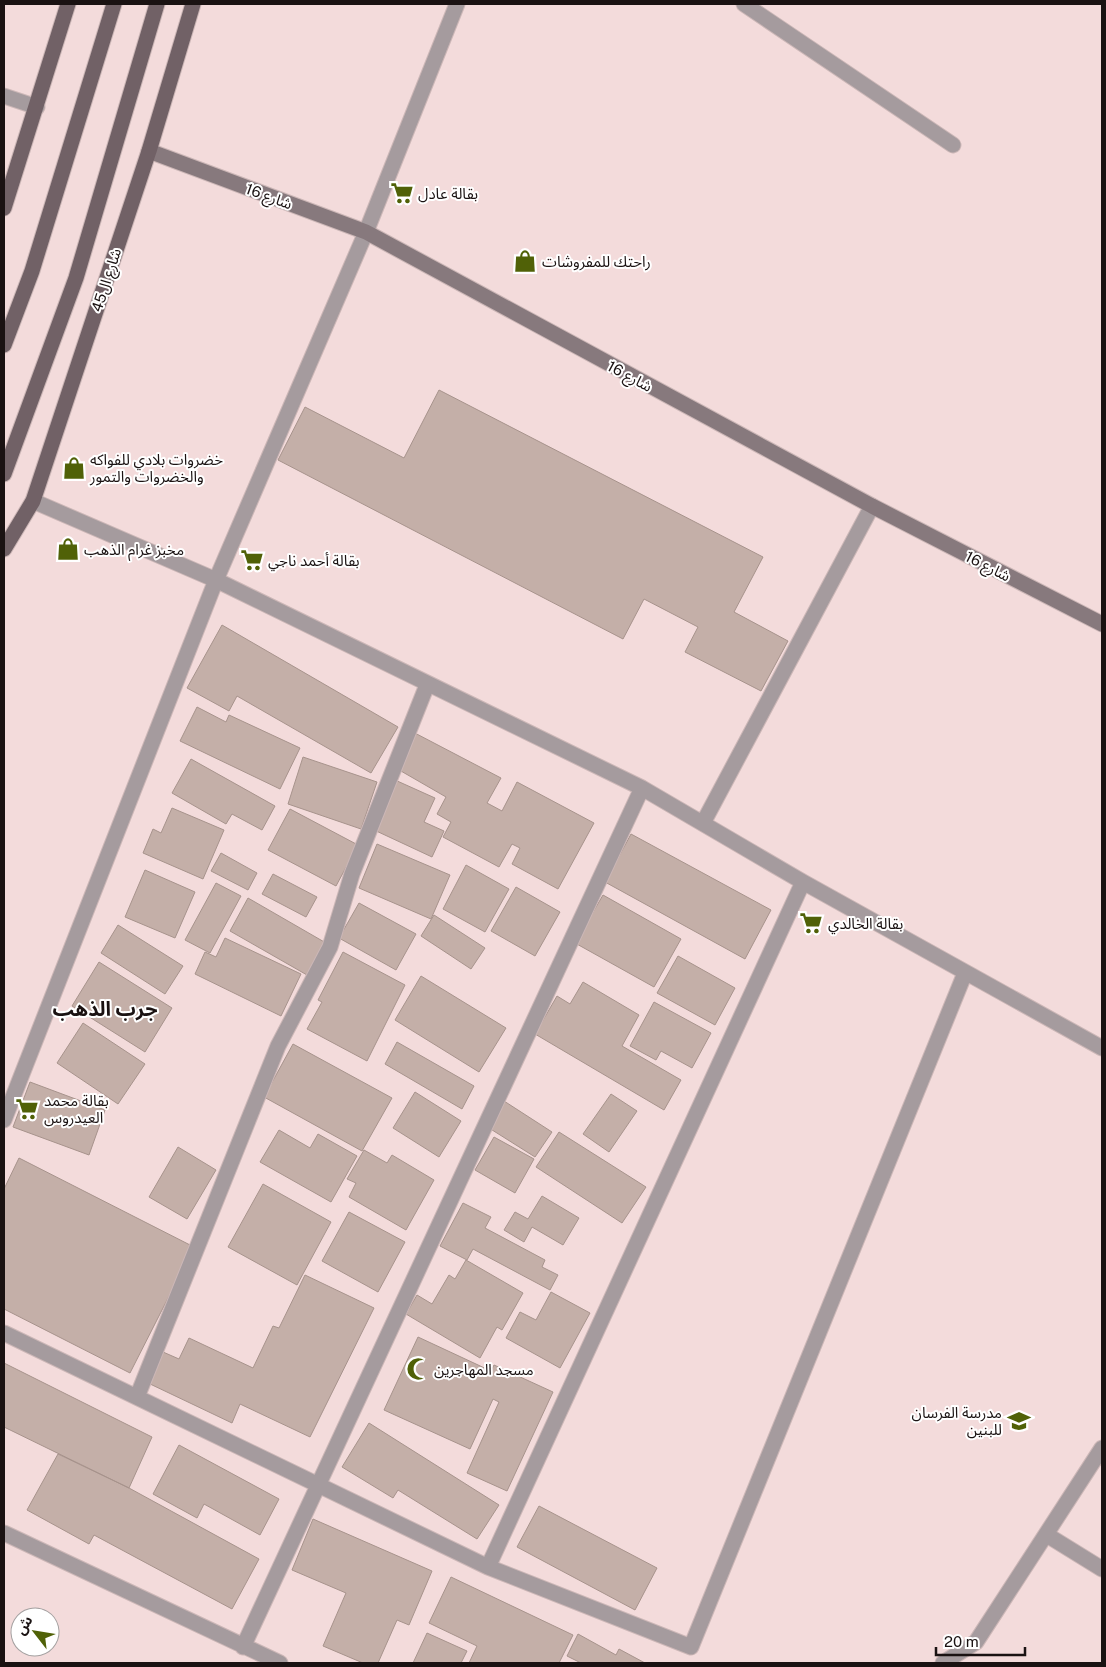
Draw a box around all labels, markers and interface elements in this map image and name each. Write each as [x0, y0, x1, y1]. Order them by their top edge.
street label: شارع 16 [242, 180, 295, 216]
supermarket icon: بقالة عادل [389, 180, 415, 206]
place label: بقالة عادل [418, 185, 478, 203]
street label: شارع ال45 [88, 246, 128, 315]
shop icon: راحتك للمفروشات [512, 248, 538, 274]
place label: راحتك للمفروشات [542, 253, 651, 271]
street label: شارع 16 [603, 357, 656, 398]
place label: خضروات بلادي للفواكه والخضروات والتمور [89, 451, 223, 486]
shop icon: خضروات بلادي للفواكه والخضروات والتمور [61, 455, 87, 481]
shop icon: مخبز غرام الذهب [55, 536, 81, 562]
place label: مخبز غرام الذهب [84, 541, 184, 561]
supermarket icon: بقالة أحمد ناجي [239, 547, 265, 573]
street label: شارع 16 [961, 547, 1014, 588]
place label: بقالة أحمد ناجي [268, 552, 360, 572]
supermarket icon: بقالة الخالدي [798, 910, 824, 936]
place label: بقالة الخالدي [828, 915, 903, 935]
district label: جرب الذهب [52, 997, 158, 1021]
place label: بقالة محمد العيدروس [44, 1092, 109, 1127]
supermarket icon: بقالة محمد العيدروس [14, 1096, 40, 1122]
mosque icon: مسجد المهاجرين [405, 1356, 431, 1382]
place label: مسجد المهاجرين [434, 1361, 534, 1379]
place label: مدرسة الفرسان للبنين [912, 1404, 1002, 1439]
school or university icon: مدرسة الفرسان للبنين [1006, 1408, 1032, 1434]
north arrow [10, 1607, 60, 1657]
text: ش [12, 1613, 36, 1638]
scale bar [936, 1624, 1025, 1656]
text: 20 m [944, 1633, 979, 1650]

